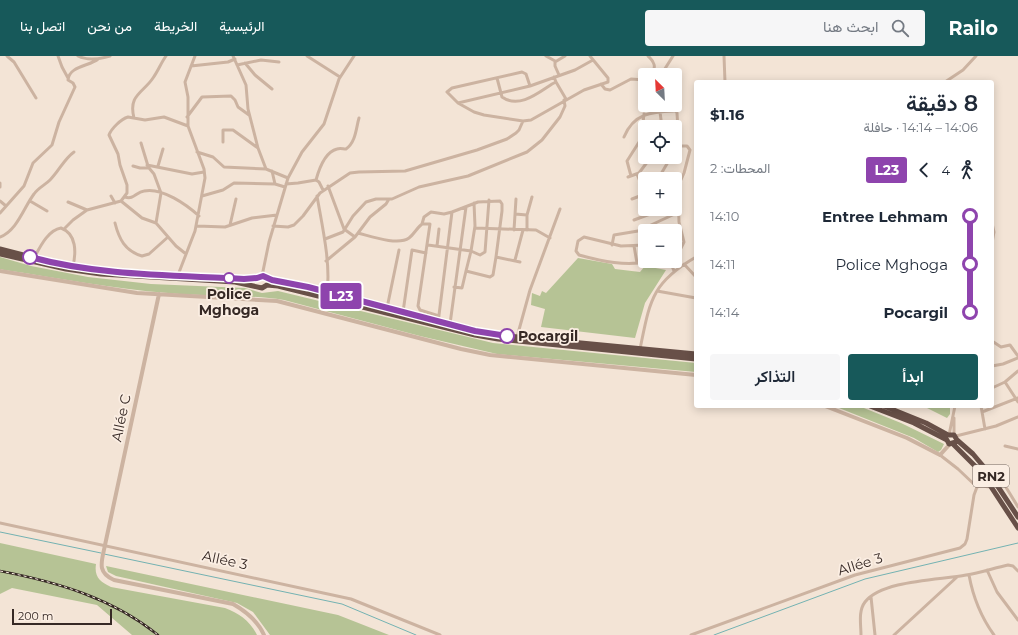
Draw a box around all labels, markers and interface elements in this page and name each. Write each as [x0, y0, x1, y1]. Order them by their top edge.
search box [645, 10, 925, 46]
text: اتصل بنا [20, 17, 65, 35]
text: من نحن [87, 17, 132, 35]
text: الخريطة [154, 17, 197, 35]
text: الرئيسية [219, 17, 265, 35]
text: ابحث هنا [823, 17, 879, 36]
icon: search [889, 17, 911, 39]
text: Railo [949, 17, 998, 40]
north arrow [638, 68, 682, 112]
map controls [638, 68, 682, 268]
text: 8 دقيقة [906, 90, 978, 117]
text: $1.16 [710, 105, 744, 124]
text: 14:06 – 14:14 · حافلة [864, 119, 978, 135]
button: locate [638, 120, 682, 164]
icon: back [913, 159, 935, 181]
icon: walk [956, 159, 978, 181]
text: المحطات: 2 [710, 160, 770, 176]
text: L23 [874, 161, 899, 179]
text: 4 [941, 162, 950, 178]
button: + [638, 172, 682, 216]
text: Entree Lehmam [822, 207, 948, 226]
text: 14:10 [710, 208, 739, 224]
button: − [638, 224, 682, 268]
unlabelled marker [22, 249, 38, 265]
text: Police Mghoga [835, 255, 948, 274]
text: 14:11 [710, 256, 736, 272]
marker: Police Mghoga [223, 272, 235, 284]
line badge: L23 [318, 283, 364, 309]
place label: Police Mghoga [199, 285, 259, 319]
text: L23 [328, 287, 354, 305]
text: Pocargil [883, 303, 948, 322]
text: 14:14 [710, 304, 739, 320]
place label: Pocargil [518, 327, 578, 345]
marker: Pocargil [499, 328, 515, 344]
button: التذاكر [710, 354, 840, 400]
button: ابدأ [848, 354, 978, 400]
street label: Allée C [107, 393, 135, 443]
road number: RN2 [973, 465, 1009, 487]
street label: Allée 3 [201, 546, 249, 574]
street label: Allée 3 [835, 549, 885, 579]
scale bar [12, 607, 112, 626]
text: 200 m [18, 609, 53, 623]

